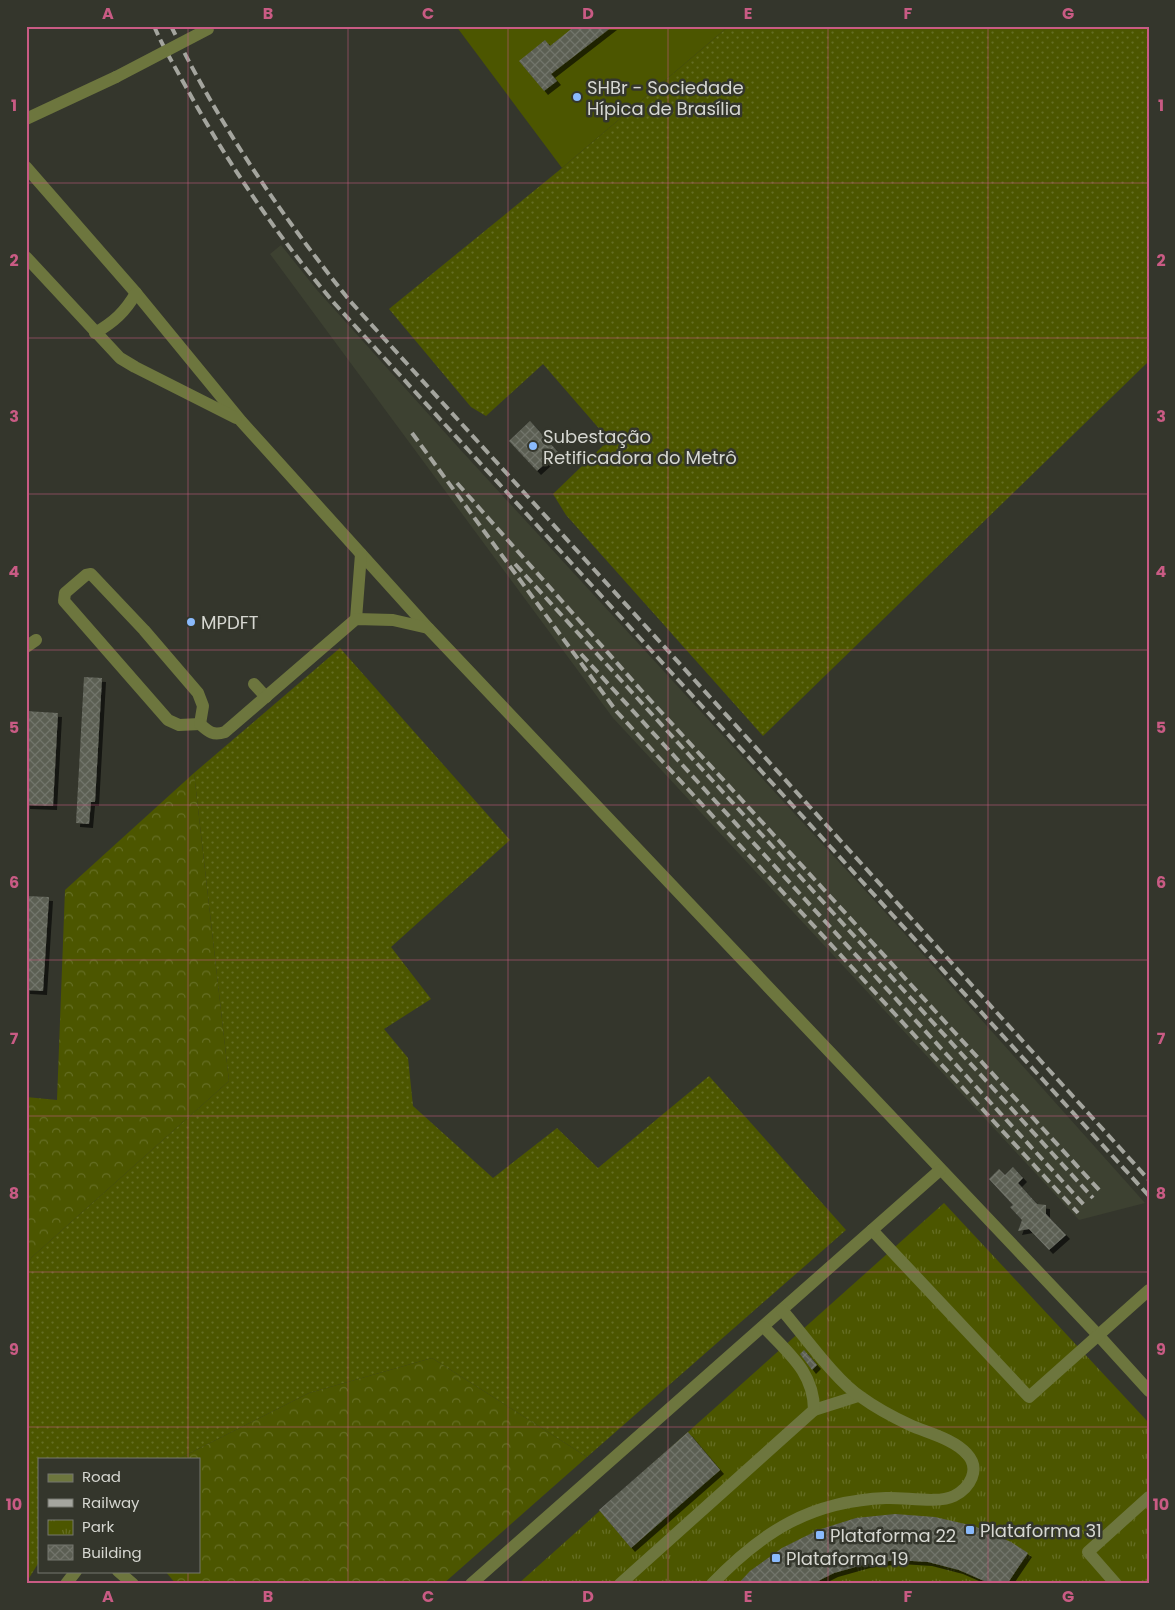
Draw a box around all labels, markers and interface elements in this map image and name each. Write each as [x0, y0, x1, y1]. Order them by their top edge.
text: A [102, 2, 114, 25]
text: B [263, 2, 273, 25]
text: C [422, 2, 434, 25]
text: D [582, 2, 594, 25]
text: E [744, 2, 752, 25]
text: F [904, 2, 913, 25]
text: G [1062, 2, 1074, 25]
place label: SHBr - Sociedade Hípica de Brasília [587, 75, 744, 121]
marker: SHBr - Sociedade Hípica de Brasília [571, 91, 583, 103]
text: 1 [11, 94, 17, 117]
text: 1 [1158, 94, 1164, 117]
text: 2 [9, 249, 19, 272]
text: 2 [1156, 249, 1166, 272]
text: 3 [9, 405, 19, 428]
text: 3 [1156, 405, 1166, 428]
place label: Subestação Retificadora do Metrô [543, 424, 737, 470]
marker: Subestação Retificadora do Metrô [527, 440, 539, 452]
text: 4 [9, 560, 20, 583]
text: 4 [1156, 560, 1167, 583]
place label: MPDFT [201, 610, 259, 635]
marker: MPDFT [185, 616, 197, 628]
text: 5 [9, 716, 19, 739]
text: 5 [1156, 716, 1166, 739]
text: 6 [9, 871, 19, 894]
text: 6 [1156, 871, 1166, 894]
text: 7 [10, 1027, 19, 1050]
text: 7 [1157, 1027, 1166, 1050]
text: 8 [9, 1182, 19, 1205]
text: 8 [1156, 1182, 1166, 1205]
text: 9 [9, 1338, 19, 1361]
text: 9 [1156, 1338, 1166, 1361]
legend [38, 1458, 200, 1572]
text: Road [82, 1466, 121, 1487]
text: Railway [82, 1492, 140, 1513]
text: 10 [6, 1493, 22, 1516]
text: 10 [1153, 1493, 1169, 1516]
text: Park [82, 1516, 114, 1537]
place label: Plataforma 31 [980, 1518, 1102, 1543]
place label: Plataforma 22 [830, 1523, 956, 1548]
marker: Plataforma 31 [964, 1524, 976, 1536]
marker: Plataforma 22 [814, 1529, 826, 1541]
text: Building [82, 1542, 142, 1563]
place label: Plataforma 19 [786, 1546, 909, 1571]
marker: Plataforma 19 [770, 1552, 782, 1564]
text: A [102, 1585, 114, 1608]
text: B [263, 1585, 273, 1608]
text: C [422, 1585, 434, 1608]
text: D [582, 1585, 594, 1608]
text: E [744, 1585, 752, 1608]
text: F [904, 1585, 913, 1608]
text: G [1062, 1585, 1074, 1608]

